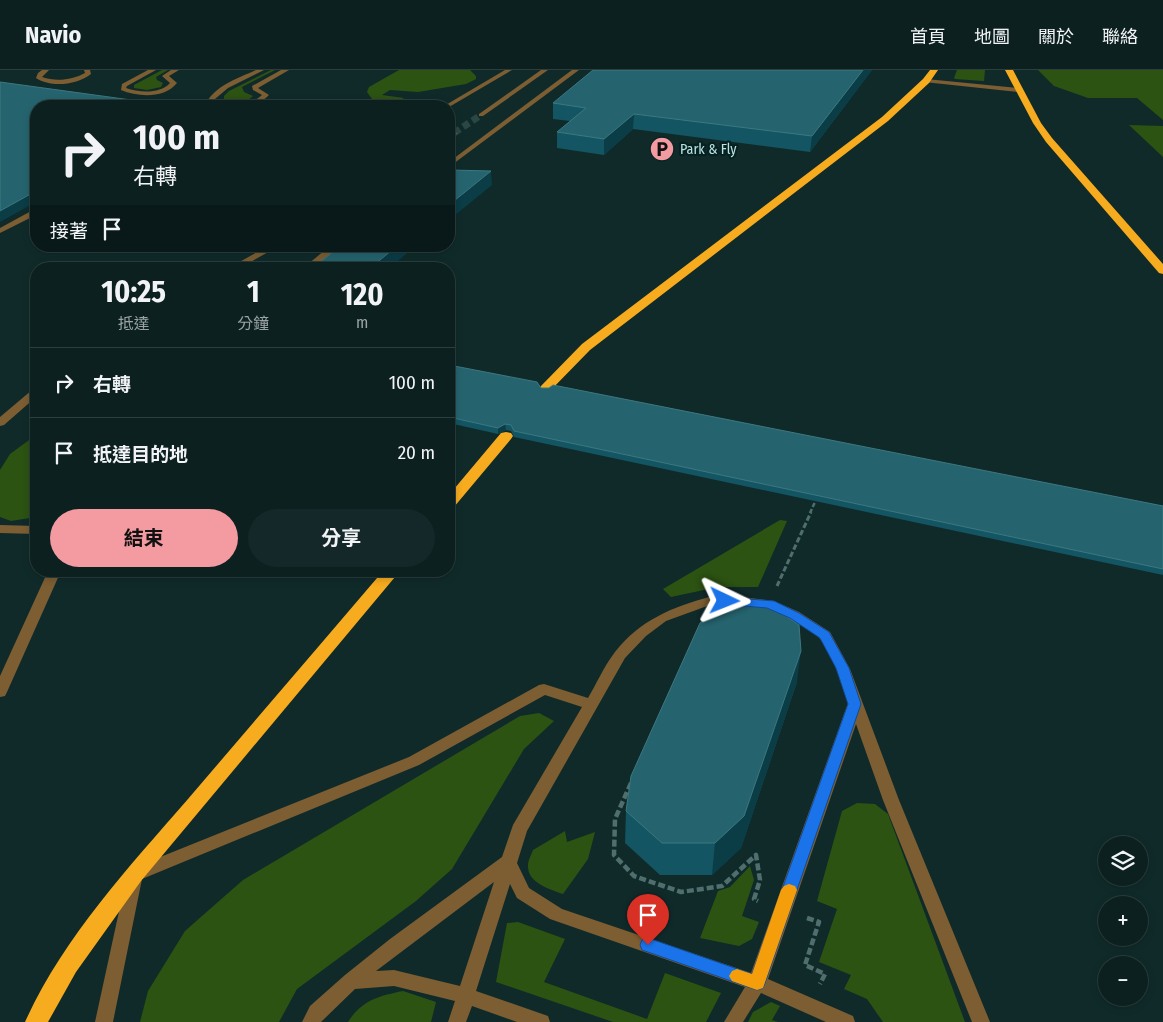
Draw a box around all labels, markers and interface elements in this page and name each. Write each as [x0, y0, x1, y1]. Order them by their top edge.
text: Navio [25, 21, 81, 49]
text: 首頁 [910, 26, 946, 48]
text: 地圖 [974, 26, 1010, 48]
text: 關於 [1038, 26, 1074, 48]
text: 聯絡 [1102, 26, 1138, 48]
text: 100 m [133, 116, 220, 158]
icon: right [50, 120, 115, 185]
parking icon: Park & Fly [649, 136, 675, 162]
place label: Park & Fly [680, 141, 737, 158]
text: 右轉 [133, 163, 177, 190]
icon: arrive [98, 215, 126, 243]
text: 接著 [50, 220, 88, 243]
text: 10:25 [101, 274, 166, 310]
text: 1 [247, 274, 260, 310]
text: 120 [341, 277, 384, 313]
text: m [356, 313, 368, 332]
text: 抵達 [118, 314, 150, 333]
text: 分鐘 [237, 314, 269, 333]
icon: right [50, 369, 78, 397]
text: 100 m [389, 371, 435, 394]
text: 右轉 [93, 373, 131, 396]
icon: arrive [50, 439, 78, 467]
text: 20 m [398, 441, 435, 464]
text: 抵達目的地 [93, 443, 188, 466]
button: 結束 [50, 509, 238, 567]
button: 分享 [248, 509, 435, 567]
position arrow [698, 574, 750, 626]
map controls [1098, 836, 1148, 1006]
button: layers [1098, 836, 1148, 886]
pin [627, 894, 669, 945]
button: + [1098, 896, 1148, 946]
icon: arrive [634, 901, 662, 929]
button: − [1098, 956, 1148, 1006]

